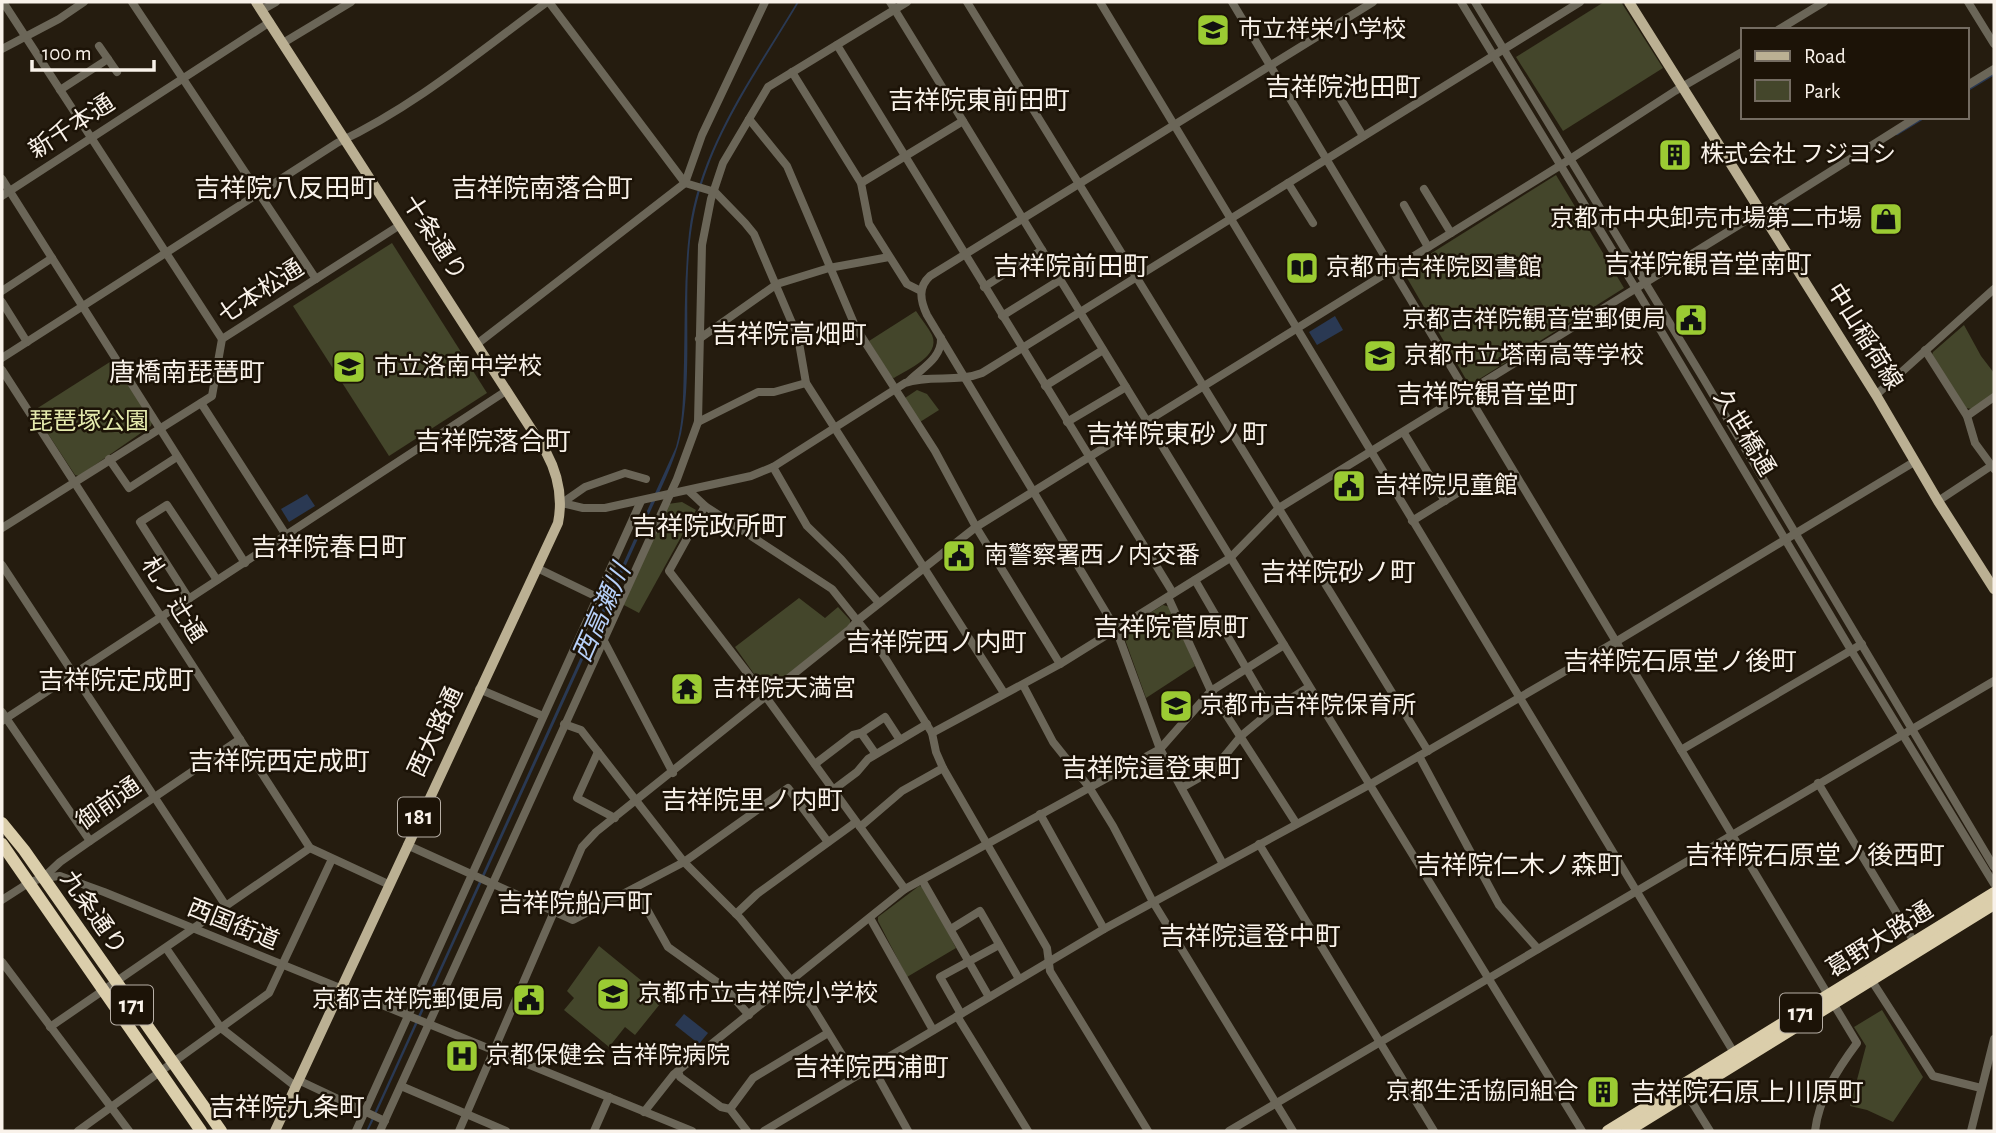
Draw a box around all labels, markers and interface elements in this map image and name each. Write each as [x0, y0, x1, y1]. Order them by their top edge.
school or university icon: 市立祥栄小学校 [1194, 11, 1232, 49]
place label: 市立祥栄小学校 [1238, 16, 1406, 42]
scale bar [32, 28, 154, 72]
legend [1741, 28, 1968, 119]
text: 100 m [42, 43, 92, 64]
text: Road [1804, 46, 1846, 67]
district label: 吉祥院池田町 [1265, 74, 1421, 101]
text: Park [1804, 81, 1841, 102]
district label: 吉祥院東前田町 [888, 87, 1070, 114]
street label: 新千本通 [24, 89, 119, 163]
building icon: 株式会社 フジヨシ [1656, 136, 1694, 174]
place label: 株式会社 フジヨシ [1700, 141, 1896, 167]
district label: 吉祥院八反田町 [194, 175, 376, 202]
district label: 吉祥院南落合町 [451, 175, 633, 202]
street label: 十条通り [398, 190, 472, 285]
shop icon: 京都市中央卸売市場第二市場 [1867, 200, 1905, 238]
place label: 京都市中央卸売市場第二市場 [1550, 205, 1862, 231]
library icon: 京都市吉祥院図書館 [1283, 249, 1321, 287]
district label: 吉祥院観音堂南町 [1604, 251, 1812, 278]
district label: 吉祥院前田町 [993, 253, 1149, 280]
street label: 七本松通 [213, 254, 308, 328]
place label: 京都市吉祥院図書館 [1326, 254, 1542, 280]
street label: 中山稲荷線 [1822, 279, 1908, 394]
public building icon: 京都吉祥院観音堂郵便局 [1672, 301, 1710, 339]
place label: 京都吉祥院観音堂郵便局 [1402, 306, 1666, 332]
district label: 吉祥院高畑町 [711, 321, 867, 348]
school or university icon: 京都市立塔南高等学校 [1361, 337, 1399, 375]
place label: 京都市立塔南高等学校 [1404, 342, 1644, 368]
school or university icon: 市立洛南中学校 [330, 348, 368, 386]
place label: 市立洛南中学校 [374, 353, 542, 379]
district label: 唐橋南琵琶町 [109, 359, 265, 386]
district label: 吉祥院観音堂町 [1396, 381, 1578, 408]
street label: 久世橋通 [1709, 385, 1781, 480]
park label: 琵琶塚公園 [29, 408, 149, 434]
district label: 吉祥院東砂ノ町 [1086, 421, 1268, 448]
district label: 吉祥院落合町 [415, 428, 571, 455]
public building icon: 吉祥院児童館 [1330, 467, 1368, 505]
place label: 吉祥院児童館 [1374, 472, 1518, 498]
district label: 吉祥院政所町 [631, 513, 787, 540]
district label: 吉祥院春日町 [251, 534, 407, 561]
public building icon: 南警察署西ノ内交番 [940, 537, 978, 575]
place label: 南警察署西ノ内交番 [984, 542, 1200, 568]
street label: 札ノ辻通 [137, 552, 211, 647]
water label: 西高瀬川 [568, 557, 636, 666]
district label: 吉祥院砂ノ町 [1260, 559, 1416, 586]
district label: 吉祥院菅原町 [1093, 614, 1249, 641]
district label: 吉祥院西ノ内町 [845, 629, 1027, 656]
district label: 吉祥院石原堂ノ後町 [1563, 648, 1797, 675]
district label: 吉祥院定成町 [38, 667, 194, 694]
temple icon: 吉祥院天満宮 [668, 670, 706, 708]
place label: 吉祥院天満宮 [712, 675, 856, 701]
street label: 西大路通 [403, 683, 467, 781]
school or university icon: 京都市吉祥院保育所 [1157, 687, 1195, 725]
place label: 京都市吉祥院保育所 [1200, 692, 1416, 718]
district label: 吉祥院西定成町 [188, 748, 370, 775]
district label: 吉祥院這登東町 [1061, 755, 1243, 782]
street label: 御前通 [71, 772, 145, 834]
district label: 吉祥院里ノ内町 [661, 787, 843, 814]
road number: 181 [398, 797, 440, 836]
district label: 吉祥院石原堂ノ後西町 [1685, 842, 1945, 869]
district label: 吉祥院仁木ノ森町 [1415, 852, 1623, 879]
street label: 九条通り [56, 866, 132, 959]
district label: 吉祥院船戸町 [497, 890, 653, 917]
street label: 西国街道 [184, 894, 283, 954]
street label: 葛野大路通 [1822, 896, 1937, 982]
district label: 吉祥院這登中町 [1159, 923, 1341, 950]
school or university icon: 京都市立吉祥院小学校 [594, 975, 632, 1013]
place label: 京都市立吉祥院小学校 [638, 980, 878, 1006]
public building icon: 京都吉祥院郵便局 [510, 981, 548, 1019]
road number: 171 [111, 986, 153, 1024]
place label: 京都吉祥院郵便局 [312, 986, 504, 1012]
road number: 171 [1780, 994, 1822, 1032]
hospital icon: 京都保健会 吉祥院病院 [443, 1037, 481, 1075]
place label: 京都保健会 吉祥院病院 [486, 1042, 730, 1068]
district label: 吉祥院西浦町 [793, 1054, 949, 1081]
building icon: 京都生活協同組合 [1584, 1073, 1622, 1111]
place label: 京都生活協同組合 [1386, 1078, 1578, 1104]
district label: 吉祥院石原上川原町 [1630, 1079, 1864, 1106]
district label: 吉祥院九条町 [209, 1093, 365, 1121]

